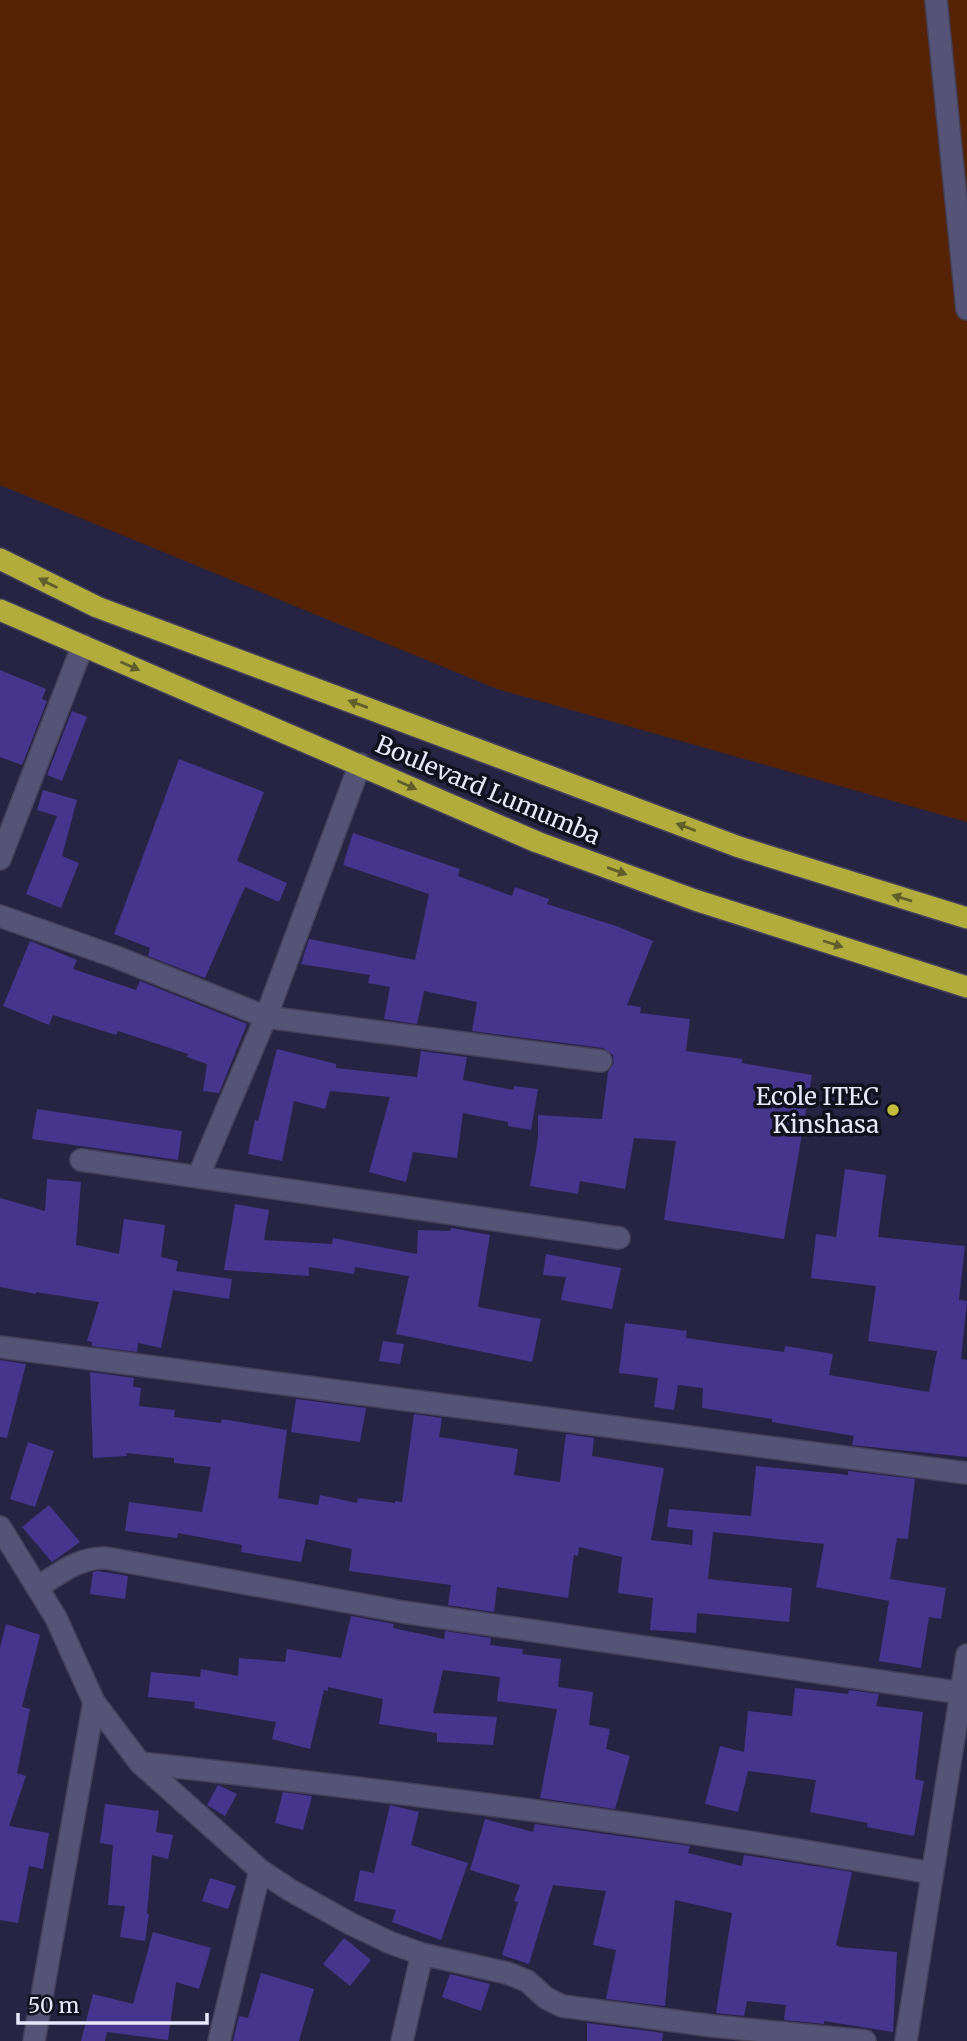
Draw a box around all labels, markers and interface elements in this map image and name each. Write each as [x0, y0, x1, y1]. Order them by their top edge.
one-way arrow [38, 577, 58, 588]
one-way arrow [120, 660, 140, 672]
one-way arrow [348, 698, 369, 709]
street label: Boulevard Lumumba [371, 729, 605, 851]
one-way arrow [397, 779, 417, 791]
one-way arrow [675, 821, 696, 832]
one-way arrow [607, 866, 628, 877]
one-way arrow [891, 892, 912, 902]
one-way arrow [822, 939, 843, 950]
place label: Ecole ITEC Kinshasa [756, 1081, 879, 1140]
marker: Ecole ITEC Kinshasa [885, 1102, 901, 1118]
scale bar [18, 1982, 206, 2026]
text: 50 m [28, 1992, 79, 2019]

